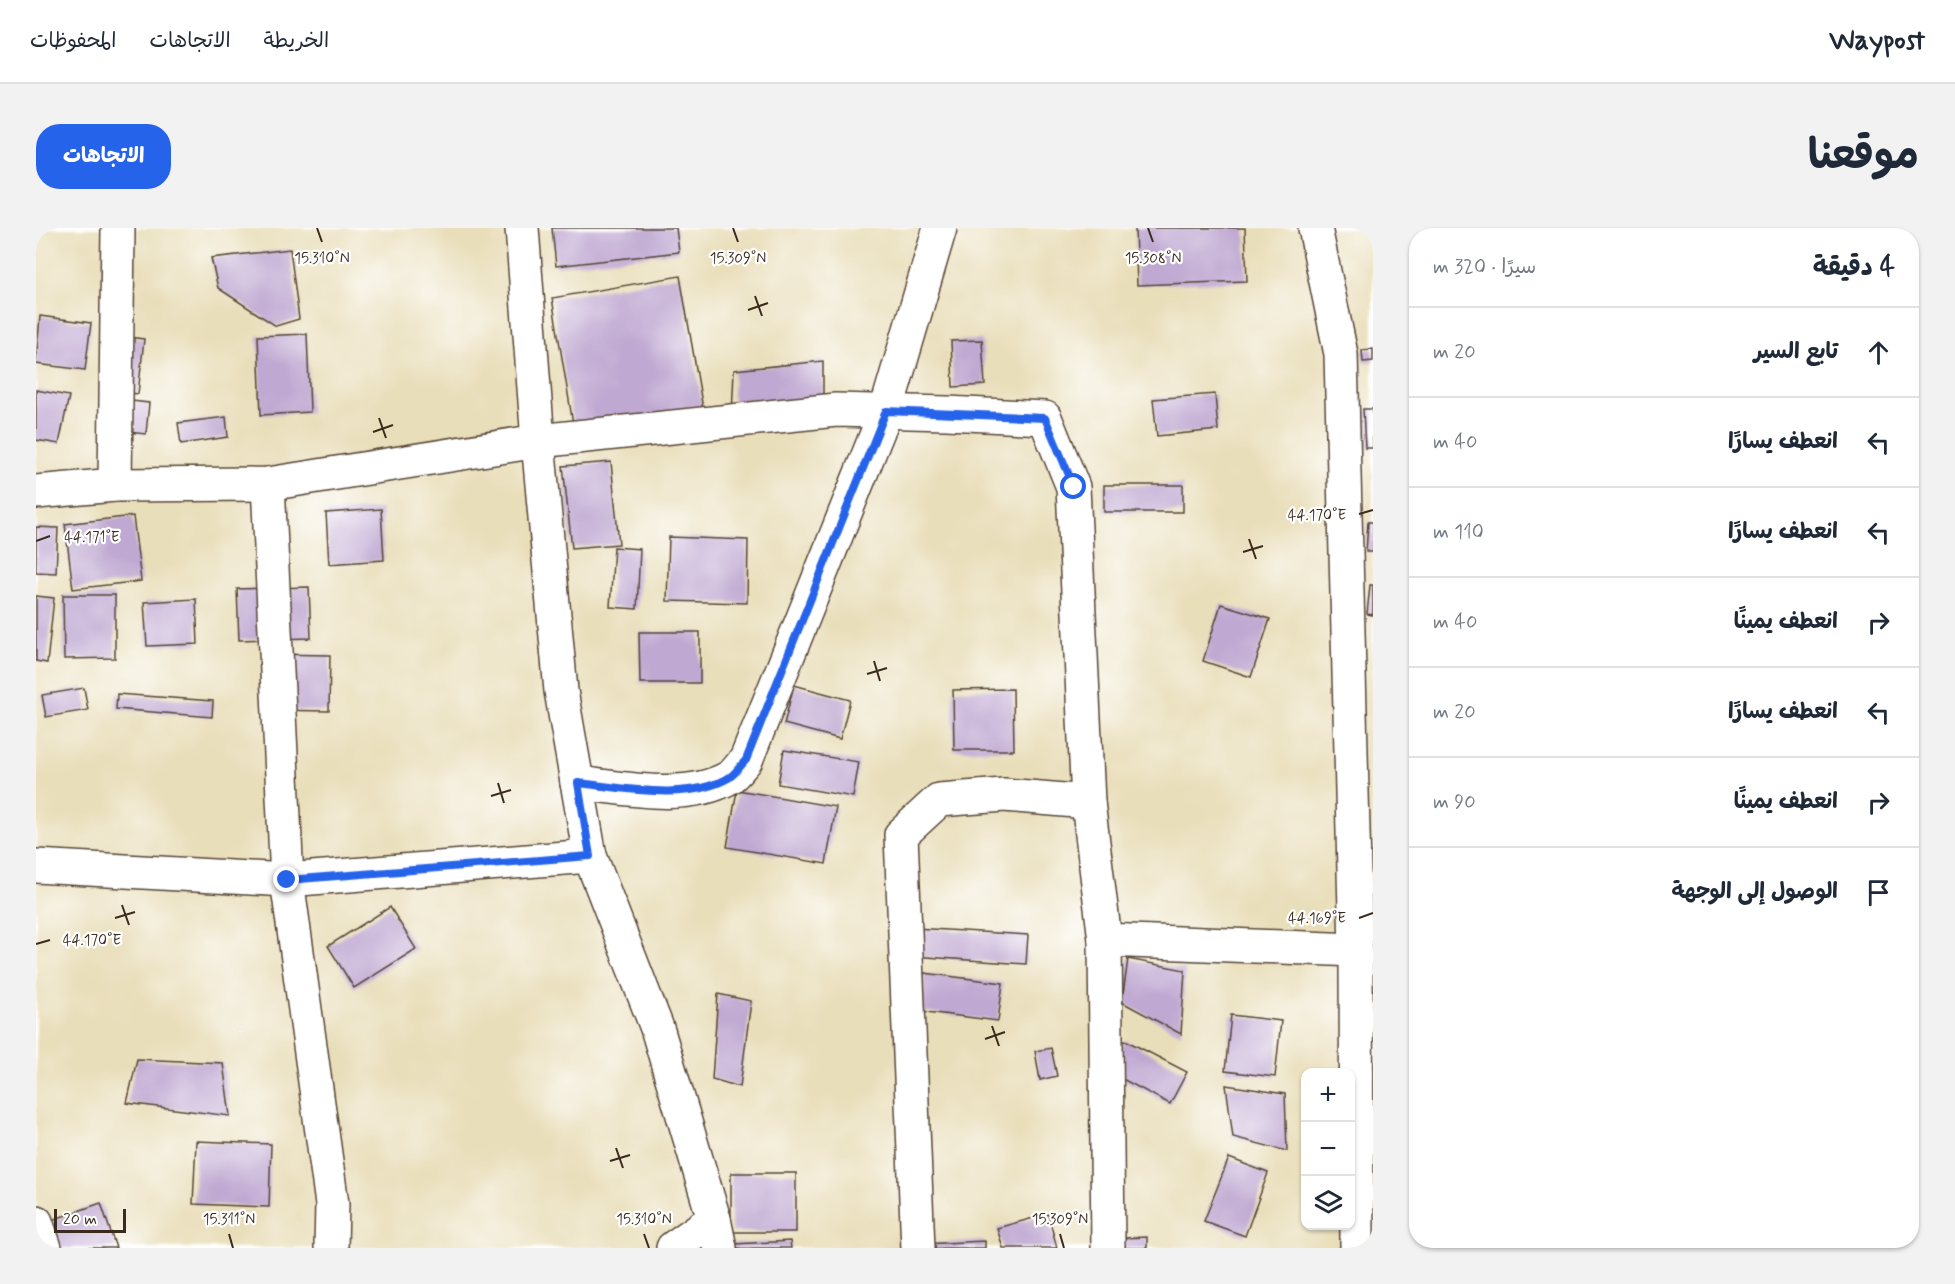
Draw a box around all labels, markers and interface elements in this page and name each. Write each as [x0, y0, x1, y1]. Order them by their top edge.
text: Waypost [1829, 23, 1925, 60]
text: المحفوظات [30, 27, 116, 55]
text: الاتجاهات [149, 27, 231, 55]
text: الخريطة [264, 27, 329, 55]
button: الاتجاهات [36, 124, 171, 189]
text: موقعنا [1808, 129, 1919, 184]
text: 15.310°N [294, 249, 350, 269]
text: 15.309°N [710, 249, 766, 269]
text: 15.308°N [1125, 249, 1181, 269]
text: 4 دقيقة [1813, 251, 1895, 285]
text: سيرًا · 320 m [1433, 254, 1536, 281]
icon: ahead [1862, 336, 1895, 369]
text: تابع السير [1754, 338, 1838, 366]
text: 20 m [1433, 339, 1476, 366]
icon: left [1862, 426, 1895, 459]
text: انعطف يسارًا [1728, 428, 1838, 456]
text: 40 m [1433, 429, 1477, 456]
route start [1060, 473, 1086, 499]
text: 44.170°E [1288, 506, 1346, 526]
icon: left [1862, 516, 1895, 549]
text: انعطف يسارًا [1728, 518, 1838, 546]
text: 110 m [1433, 519, 1484, 546]
text: 44.171°E [64, 528, 120, 548]
icon: right [1862, 606, 1895, 639]
text: انعطف يمينًا [1734, 608, 1838, 636]
text: 40 m [1433, 609, 1477, 636]
icon: left [1862, 696, 1895, 729]
text: انعطف يسارًا [1728, 698, 1838, 726]
text: 20 m [1433, 699, 1476, 726]
icon: right [1862, 786, 1895, 819]
text: انعطف يمينًا [1734, 788, 1838, 816]
text: 90 m [1433, 789, 1476, 816]
route end [273, 866, 299, 892]
icon: arrive [1862, 876, 1895, 909]
text: الوصول إلى الوجهة [1671, 878, 1838, 906]
text: 44.169°E [1288, 909, 1346, 929]
text: 44.170°E [63, 931, 121, 951]
map controls [1301, 1068, 1355, 1230]
button: + [1301, 1068, 1355, 1122]
button: − [1301, 1122, 1355, 1176]
button: layers [1301, 1176, 1355, 1230]
scale bar [54, 1206, 126, 1234]
text: 20 m [63, 1209, 97, 1230]
text: 15.311°N [203, 1210, 255, 1230]
text: 15.310°N [616, 1210, 672, 1230]
text: 15.309°N [1032, 1210, 1088, 1230]

